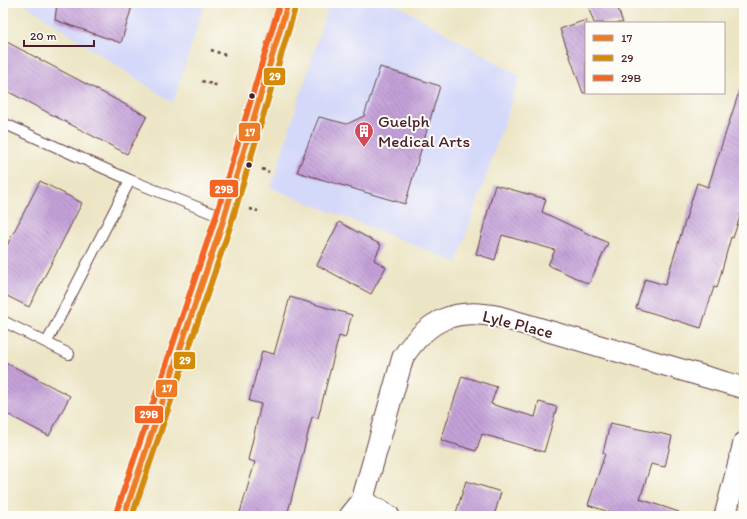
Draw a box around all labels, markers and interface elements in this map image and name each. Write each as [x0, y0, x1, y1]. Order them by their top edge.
scale bar [24, 22, 94, 48]
legend [585, 22, 725, 94]
text: 20 m [30, 29, 57, 43]
text: 17 [621, 31, 633, 45]
text: 29 [621, 51, 634, 65]
line badge: 29 [263, 67, 286, 86]
text: 29 [269, 70, 281, 83]
text: 29B [621, 71, 642, 85]
unlabelled marker [247, 91, 257, 101]
place label: Guelph Medical Arts [378, 111, 470, 151]
building icon: Guelph Medical Arts [353, 120, 375, 148]
line badge: 17 [238, 122, 261, 142]
text: 17 [245, 126, 256, 139]
unlabelled marker [244, 160, 254, 170]
line badge: 29B [209, 179, 239, 198]
text: 29B [215, 183, 233, 196]
street label: Lyle Place [481, 306, 555, 342]
line badge: 29 [173, 351, 196, 370]
text: 29 [179, 354, 191, 367]
line badge: 17 [155, 379, 178, 398]
text: 17 [162, 382, 173, 395]
line badge: 29B [134, 405, 164, 424]
text: 29B [140, 408, 158, 421]

